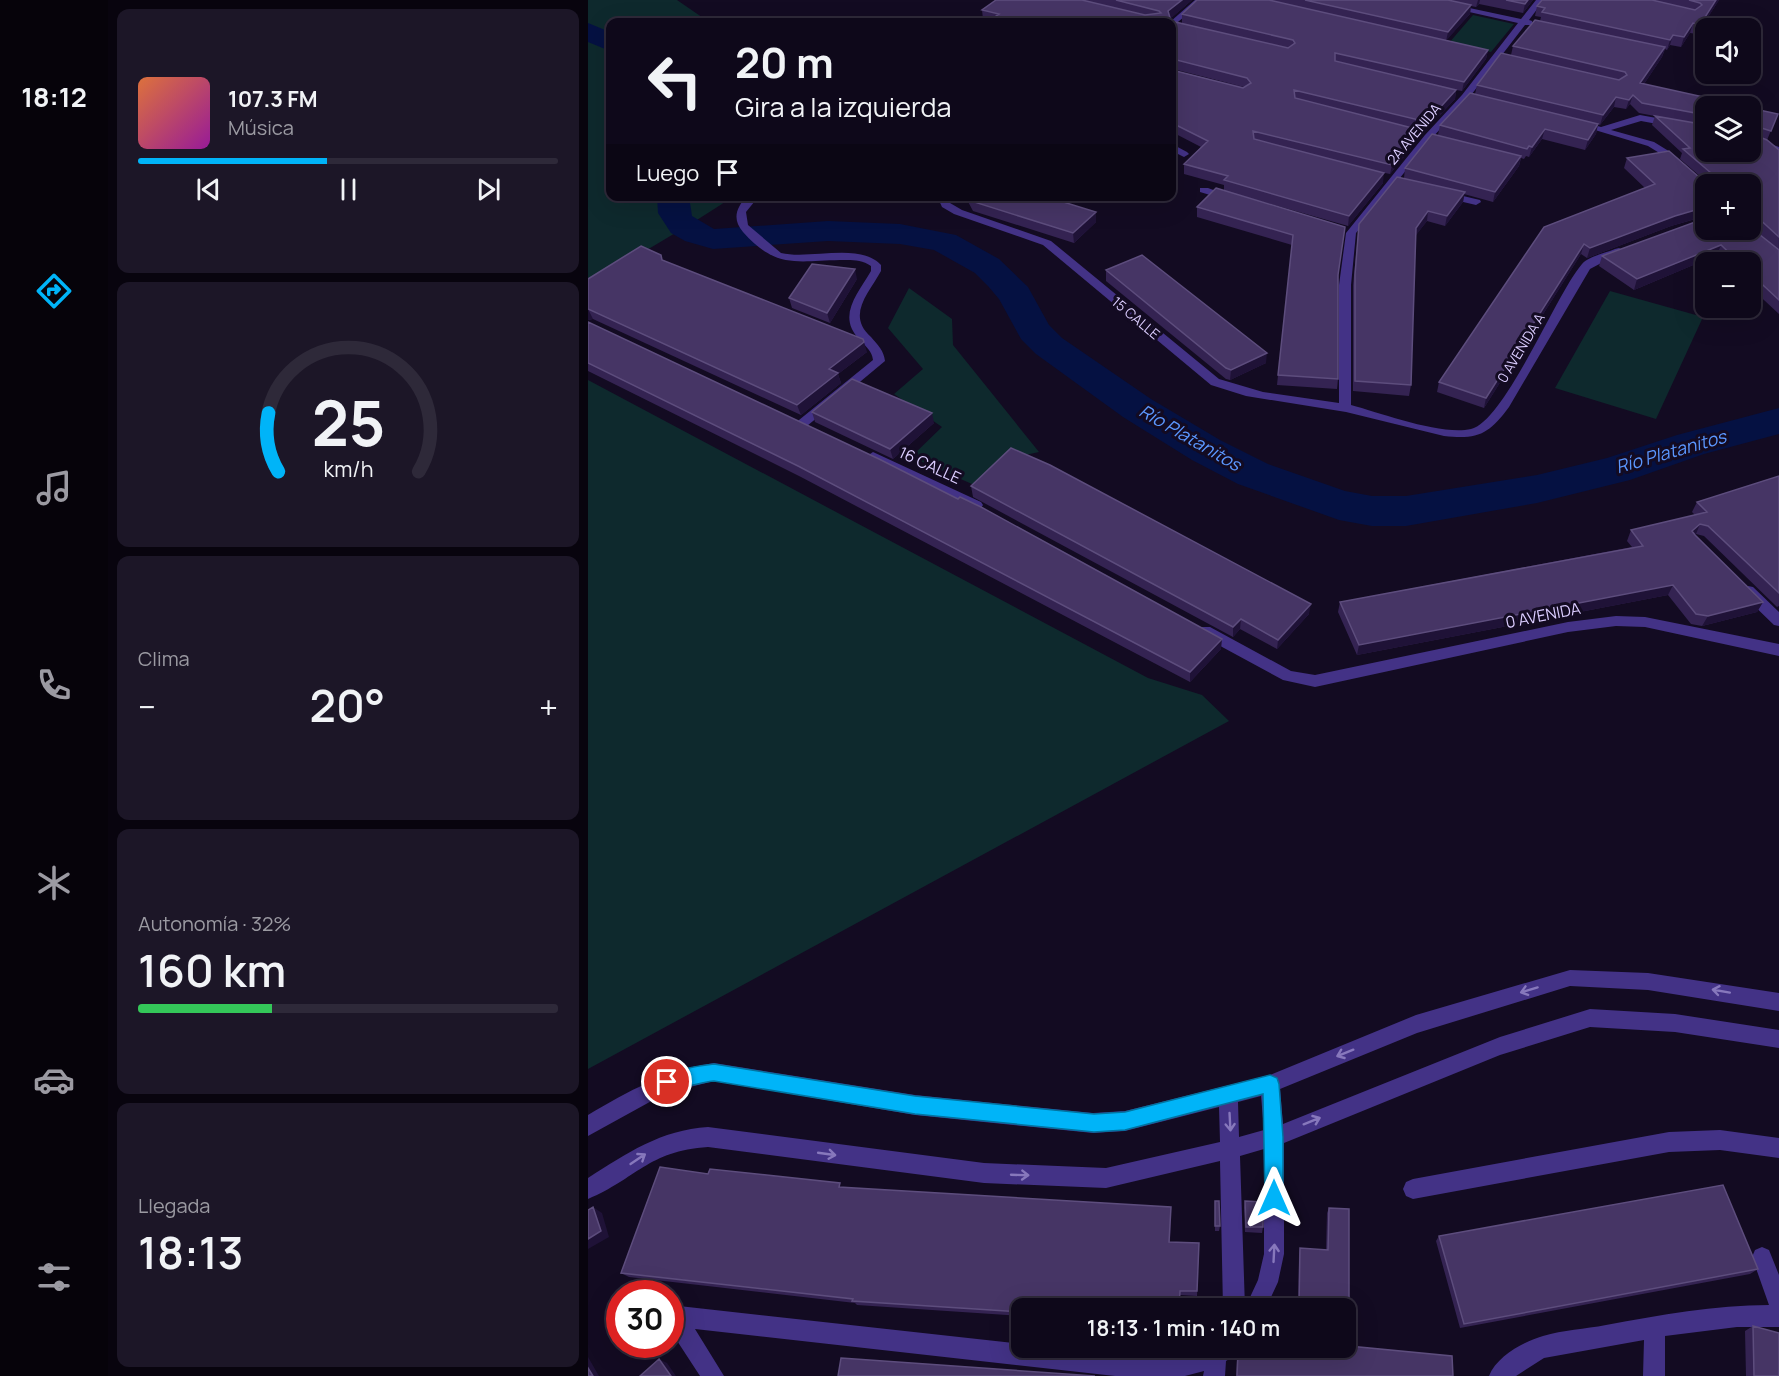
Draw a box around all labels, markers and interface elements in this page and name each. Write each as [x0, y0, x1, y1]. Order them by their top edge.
map controls [1695, 18, 1761, 318]
button: sound [1695, 18, 1761, 84]
text: 20 m [735, 33, 834, 91]
icon: left [636, 42, 714, 120]
text: 18:12 [21, 78, 87, 115]
text: 107.3 FM [228, 84, 318, 114]
text: Gira a la izquierda [735, 88, 951, 125]
button: layers [1695, 96, 1761, 162]
street label: 2A AVENIDA [1382, 99, 1445, 168]
text: Música [228, 114, 294, 141]
icon: arrive [711, 156, 744, 189]
text: Luego [636, 158, 699, 188]
icon: previous [192, 173, 225, 206]
icon: pause [332, 173, 365, 206]
icon: next [472, 173, 505, 206]
button: + [1695, 174, 1761, 240]
button: − [1695, 252, 1761, 318]
icon: directions [33, 270, 75, 312]
street label: 15 CALLE [1108, 292, 1164, 343]
street label: 0 AVENIDA A [1492, 309, 1549, 386]
text: 25 [311, 379, 385, 465]
water label: Río Platanitos [1135, 398, 1247, 477]
water label: Río Platanitos [1613, 423, 1730, 478]
street label: 16 CALLE [895, 441, 965, 489]
text: km/h [323, 454, 373, 483]
icon: music [33, 467, 75, 509]
street label: 0 AVENIDA [1504, 597, 1582, 633]
text: Clima [138, 645, 190, 672]
icon: phone [33, 664, 75, 706]
text: 20° [310, 674, 385, 736]
text: − [138, 684, 156, 729]
text: + [539, 684, 558, 729]
icon: climate [33, 862, 75, 904]
text: Autonomía · 32% [138, 910, 291, 937]
text: 160 km [138, 939, 286, 1001]
one-way arrow [1520, 985, 1539, 996]
one-way arrow [1712, 985, 1732, 996]
one-way arrow [1336, 1048, 1354, 1059]
pin [641, 1056, 692, 1107]
icon: car [33, 1059, 75, 1101]
icon: arrive [650, 1065, 683, 1098]
one-way arrow [1224, 1112, 1235, 1132]
one-way arrow [1302, 1115, 1321, 1126]
one-way arrow [816, 1148, 836, 1159]
one-way arrow [629, 1153, 646, 1165]
position arrow [1242, 1166, 1306, 1230]
one-way arrow [1010, 1169, 1030, 1180]
text: Llegada [138, 1192, 210, 1219]
text: 18:13 [138, 1221, 244, 1283]
one-way arrow [1268, 1244, 1279, 1264]
icon: filters [33, 1256, 75, 1298]
speed limit sign: 30 [606, 1280, 684, 1358]
text: 18:13 · 1 min · 140 m [1087, 1313, 1280, 1343]

